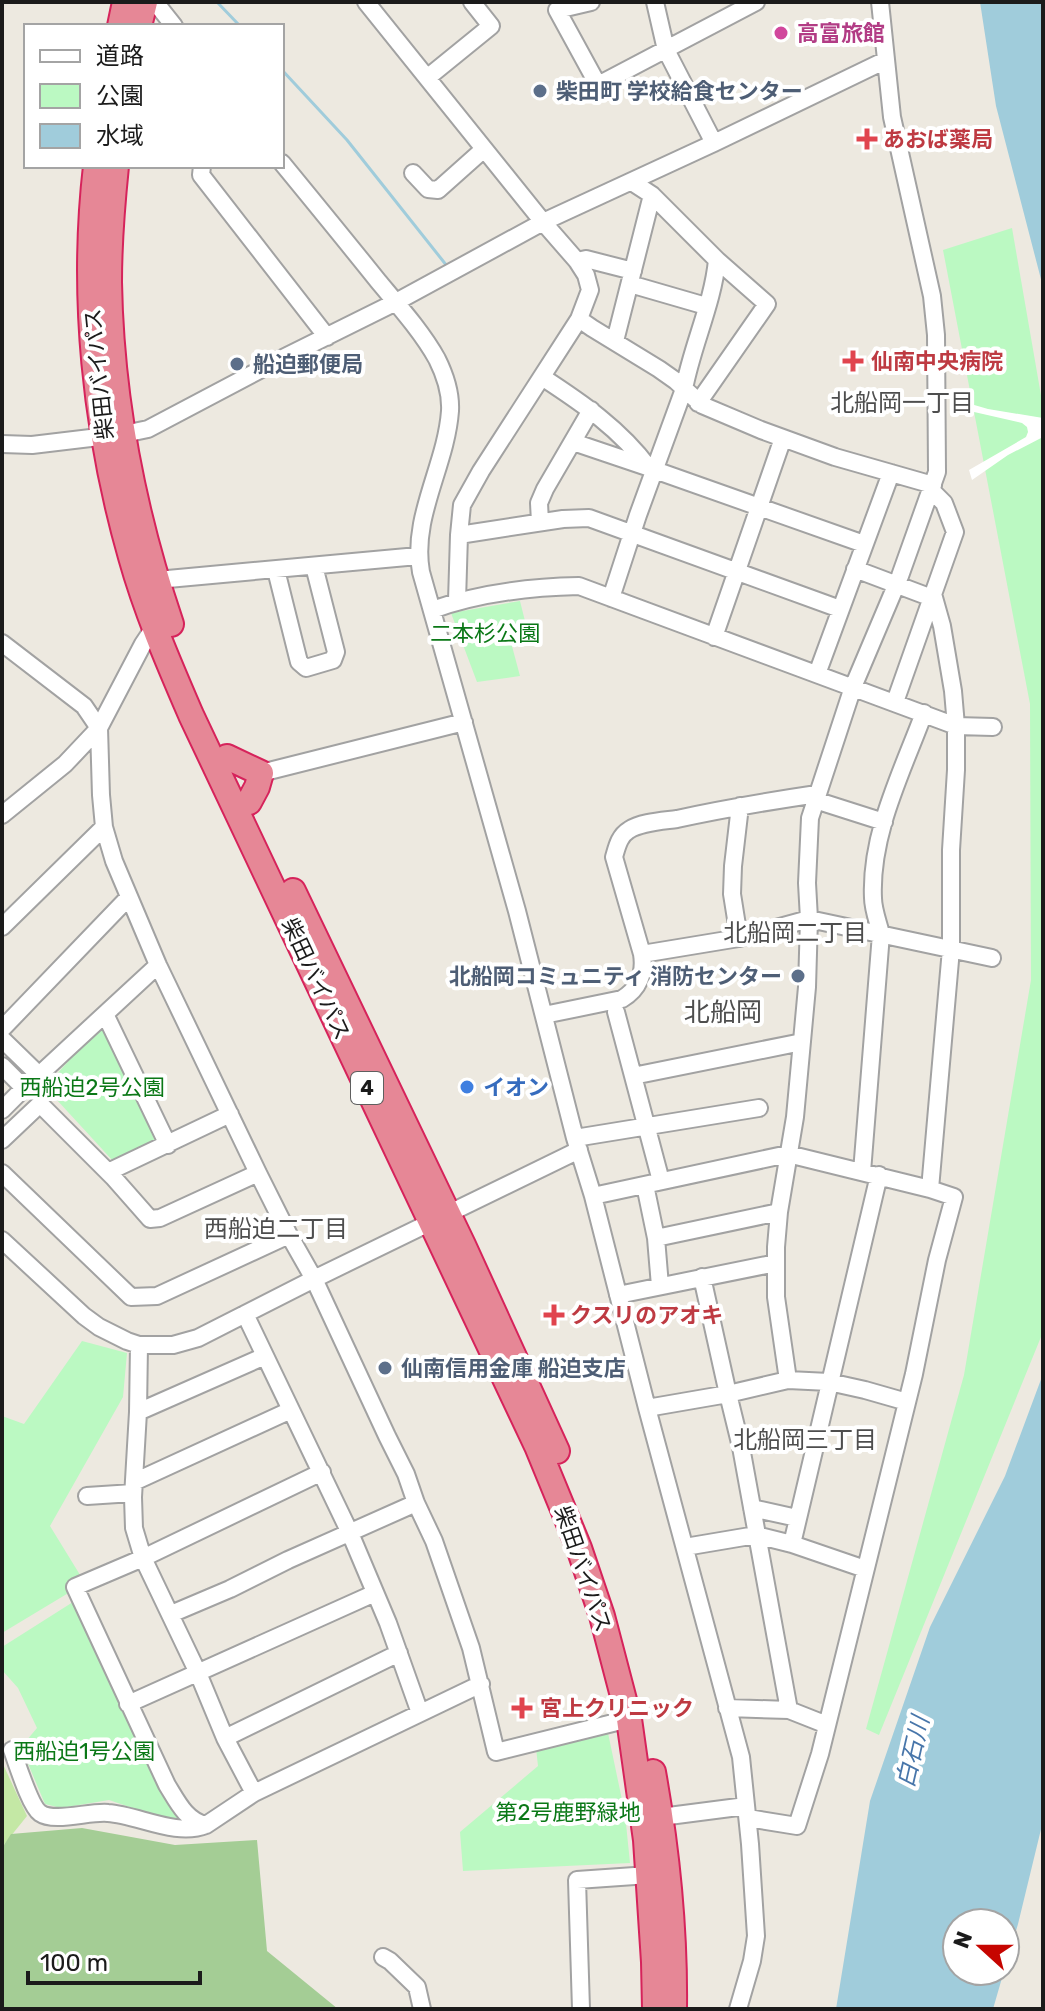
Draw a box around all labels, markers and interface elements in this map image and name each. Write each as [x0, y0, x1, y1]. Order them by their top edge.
place label: 高富旅館 [797, 20, 885, 47]
legend [24, 24, 284, 168]
marker: 高富旅館 [772, 24, 790, 42]
text: 道路 [96, 42, 144, 70]
place label: 柴田町 学校給食センター [556, 78, 803, 105]
text: 公園 [96, 82, 144, 110]
marker: 柴田町 学校給食センター [531, 82, 549, 100]
text: 水域 [96, 122, 144, 150]
place label: あおば薬局 [883, 126, 993, 153]
marker: あおば薬局 [858, 130, 876, 148]
street label: 柴田バイパス [79, 307, 119, 441]
place label: 仙南中央病院 [871, 348, 1003, 375]
marker: 仙南中央病院 [842, 350, 864, 372]
place label: 船迫郵便局 [253, 351, 363, 378]
marker: 船迫郵便局 [228, 355, 246, 373]
district label: 北船岡一丁目 [830, 389, 974, 417]
park label: 二本杉公園 [430, 620, 540, 647]
street label: 柴田バイパス [276, 914, 356, 1044]
district label: 北船岡二丁目 [723, 919, 867, 947]
place label: 北船岡コミュニティ 消防センター [449, 963, 782, 990]
marker: 北船岡コミュニティ 消防センター [789, 967, 807, 985]
district label: 北船岡 [684, 997, 762, 1028]
road number: 4 [351, 1072, 383, 1104]
park label: 西船迫2号公園 [20, 1074, 164, 1101]
place label: イオン [483, 1074, 549, 1101]
marker: イオン [458, 1078, 476, 1096]
district label: 西船迫二丁目 [204, 1215, 348, 1243]
place label: クスリのアオキ [570, 1302, 723, 1329]
marker: クスリのアオキ [545, 1306, 563, 1324]
place label: 仙南信用金庫 船迫支店 [401, 1355, 626, 1382]
marker: 仙南信用金庫 船迫支店 [376, 1359, 394, 1377]
district label: 北船岡三丁目 [733, 1426, 877, 1454]
street label: 柴田バイパス [549, 1502, 617, 1636]
place label: 宮上クリニック [540, 1695, 694, 1722]
marker: 宮上クリニック [511, 1697, 533, 1719]
water label: 白石川 [891, 1711, 935, 1790]
park label: 西船迫1号公園 [13, 1738, 155, 1765]
park label: 第2号鹿野緑地 [496, 1799, 640, 1826]
north arrow [941, 1907, 1021, 1987]
text: N [947, 1928, 978, 1952]
scale bar [28, 1935, 200, 1985]
text: 100 m [40, 1949, 108, 1977]

